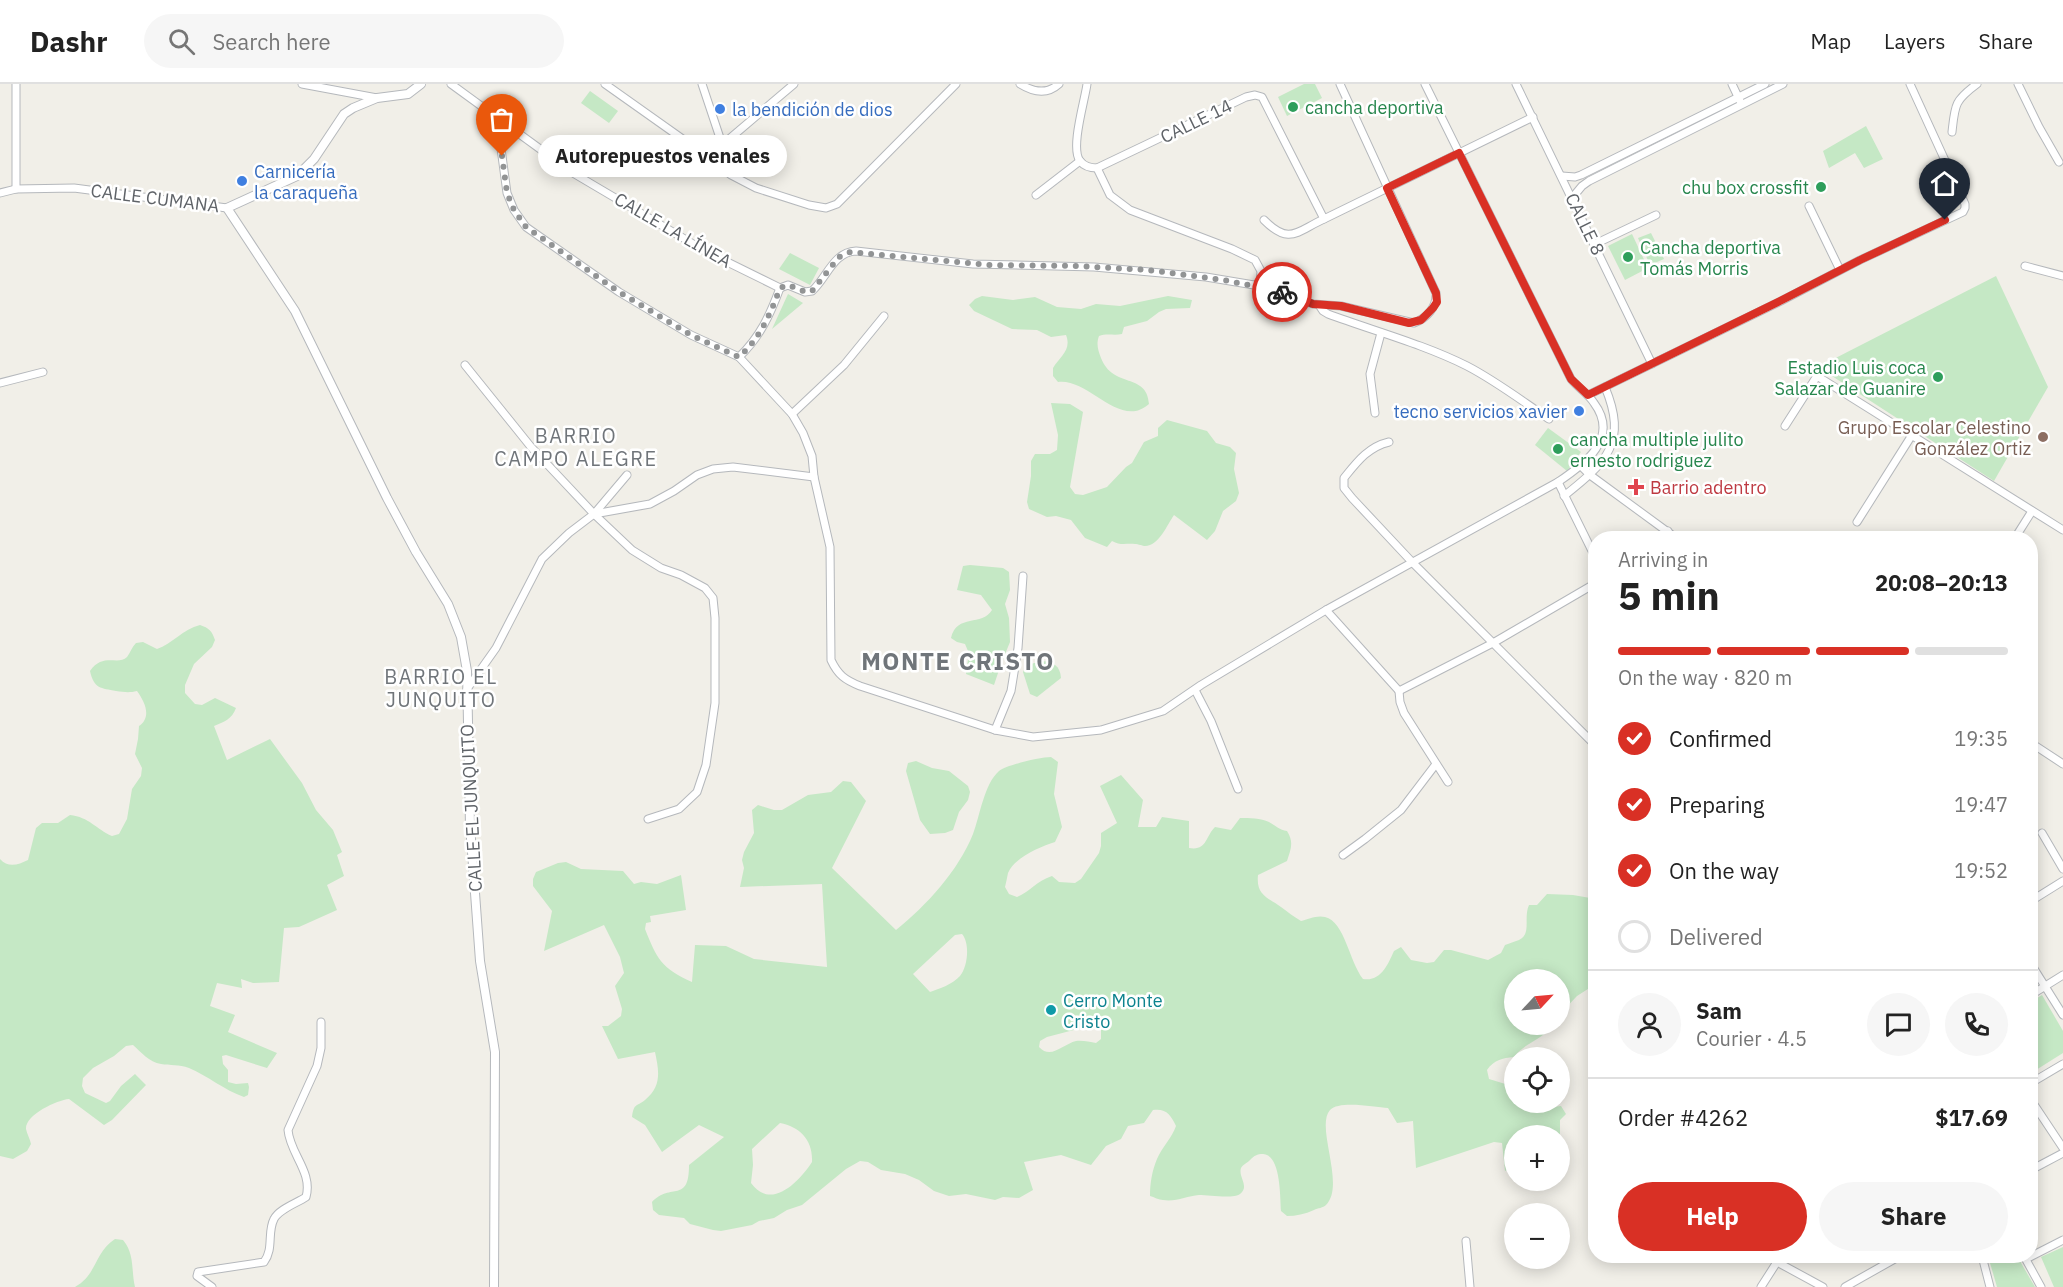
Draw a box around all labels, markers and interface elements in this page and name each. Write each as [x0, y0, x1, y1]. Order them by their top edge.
search box [144, 14, 564, 68]
text: Dashr [30, 23, 108, 60]
icon: search [165, 25, 198, 58]
text: Search here [213, 27, 331, 56]
text: Map [1811, 27, 1851, 55]
text: Layers [1884, 27, 1946, 55]
text: Share [1979, 27, 2033, 55]
pin [476, 94, 527, 156]
street label: CALLE 14 [1156, 94, 1236, 148]
place label: cancha deportiva [1305, 96, 1444, 119]
place label: la bendición de dios [732, 98, 893, 121]
marker: cancha deportiva [1286, 100, 1300, 114]
marker: la bendición de dios [713, 102, 727, 116]
icon: bag [485, 103, 518, 136]
callout: Autorepuestos venales [538, 135, 787, 177]
text: Autorepuestos venales [555, 142, 770, 169]
pin [1919, 158, 1970, 220]
place label: Carnicería la caraqueña [254, 160, 358, 204]
icon: home [1928, 167, 1961, 200]
marker: Carnicería la caraqueña [235, 174, 249, 188]
place label: chu box crossfit [1682, 176, 1809, 199]
street label: CALLE CUMANA [89, 179, 221, 217]
marker: chu box crossfit [1814, 180, 1828, 194]
street label: CALLE LA LÍNEA [610, 187, 736, 273]
street label: CALLE 8 [1560, 189, 1610, 259]
place label: Cancha deportiva Tomás Morris [1640, 236, 1781, 280]
marker: Cancha deportiva Tomás Morris [1621, 250, 1635, 264]
courier [1252, 262, 1312, 322]
icon: bike [1266, 276, 1299, 309]
place label: Estadio Luis coca Salazar de Guanire [1775, 356, 1926, 400]
marker: Estadio Luis coca Salazar de Guanire [1931, 370, 1945, 384]
place label: tecno servicios xavier [1393, 400, 1567, 423]
marker: tecno servicios xavier [1572, 404, 1586, 418]
place label: Grupo Escolar Celestino González Ortiz [1838, 416, 2031, 460]
district label: BARRIO CAMPO ALEGRE [494, 422, 658, 472]
place label: cancha multiple julito ernesto rodriguez [1570, 428, 1744, 472]
marker: Grupo Escolar Celestino González Ortiz [2036, 430, 2050, 444]
marker: cancha multiple julito ernesto rodriguez [1551, 442, 1565, 456]
place label: Barrio adentro [1650, 476, 1766, 499]
marker: Barrio adentro [1627, 478, 1645, 496]
text: Arriving in [1618, 546, 1708, 573]
text: 20:08–20:13 [1875, 568, 2008, 597]
text: 5 min [1618, 570, 1720, 621]
district label: MONTE CRISTO [861, 645, 1055, 677]
district label: BARRIO EL JUNQUITO [384, 663, 498, 713]
text: On the way · 820 m [1618, 664, 1792, 691]
icon: check [1618, 722, 1651, 755]
street label: CALLE EL JUNQUITO [455, 723, 487, 893]
text: Confirmed [1669, 724, 1772, 753]
text: 19:35 [1954, 725, 2008, 752]
icon: check [1618, 788, 1651, 821]
text: Preparing [1669, 790, 1764, 819]
text: 19:47 [1954, 791, 2008, 818]
icon: check [1618, 854, 1651, 887]
text: On the way [1669, 856, 1779, 885]
text: 19:52 [1954, 857, 2008, 884]
text: Delivered [1669, 922, 1763, 951]
north arrow [1504, 969, 1570, 1035]
map controls [1504, 969, 1570, 1269]
place label: Cerro Monte Cristo [1063, 989, 1163, 1033]
button: person [1618, 993, 1681, 1056]
button: chat [1867, 993, 1930, 1056]
button: phone [1945, 993, 2008, 1056]
text: Sam [1696, 996, 1742, 1025]
marker: Cerro Monte Cristo [1044, 1003, 1058, 1017]
text: Courier · 4.5 [1696, 1025, 1807, 1052]
button: locate [1504, 1047, 1570, 1113]
text: Order #4262 [1618, 1103, 1748, 1132]
text: $17.69 [1935, 1103, 2008, 1132]
button: + [1504, 1125, 1570, 1191]
button: Help [1618, 1182, 1807, 1251]
button: Share [1819, 1182, 2008, 1251]
button: − [1504, 1203, 1570, 1269]

